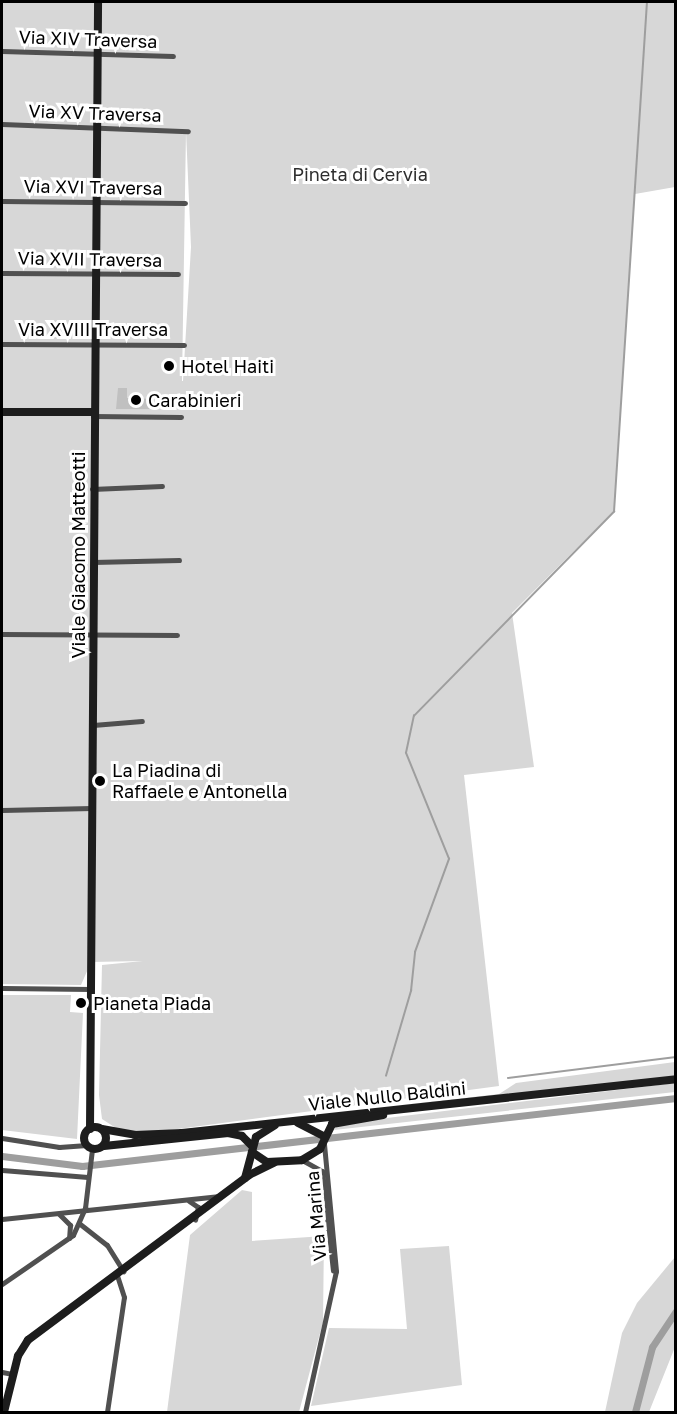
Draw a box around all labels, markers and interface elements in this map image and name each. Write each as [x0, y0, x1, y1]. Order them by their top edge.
street label: Via XIV Traversa [18, 26, 158, 52]
street label: Via XV Traversa [28, 100, 162, 126]
park label: Pineta di Cervia [292, 163, 428, 185]
street label: Via XVI Traversa [23, 175, 163, 199]
street label: Via XVII Traversa [18, 247, 162, 271]
street label: Via XVIII Traversa [18, 318, 168, 340]
place label: Hotel Haiti [181, 355, 274, 377]
marker: Hotel Haiti [162, 359, 176, 373]
place label: Carabinieri [148, 389, 241, 411]
marker: Carabinieri [129, 393, 143, 407]
street label: Viale Giacomo Matteotti [67, 451, 89, 659]
place label: La Piadina di Raffaele e Antonella [112, 760, 287, 802]
marker: La Piadina di Raffaele e Antonella [93, 774, 107, 788]
place label: Pianeta Piada [93, 992, 211, 1014]
marker: Pianeta Piada [74, 996, 88, 1010]
street label: Viale Nullo Baldini [307, 1077, 467, 1115]
street label: Via Marina [301, 1170, 331, 1262]

